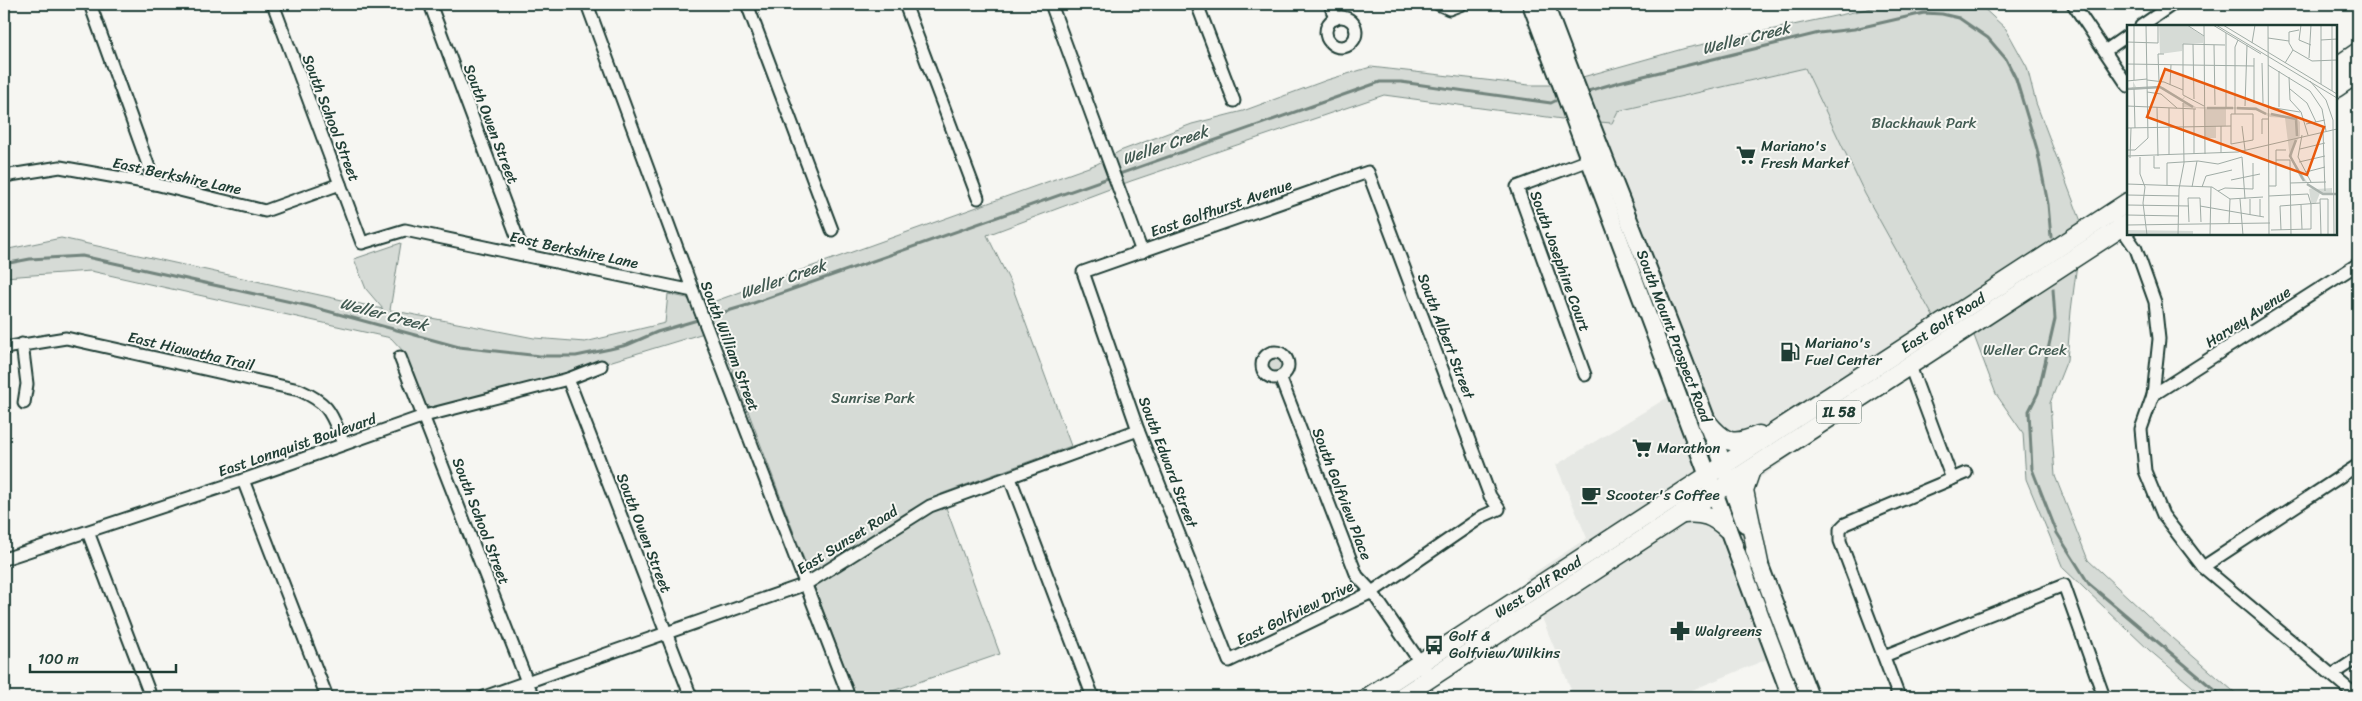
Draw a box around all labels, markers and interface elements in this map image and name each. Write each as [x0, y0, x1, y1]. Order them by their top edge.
water label: Weller Creek [1699, 12, 1795, 63]
inset map [2127, 25, 2337, 235]
street label: South School Street [295, 50, 367, 186]
street label: South Owen Street [456, 60, 526, 188]
park label: Blackhawk Park [1871, 110, 1977, 136]
water label: Weller Creek [1118, 116, 1214, 173]
place label: Mariano's Fresh Market [1761, 133, 1850, 176]
supermarket icon: Mariano's Fresh Market [1735, 144, 1757, 166]
street label: East Berkshire Lane [110, 150, 244, 202]
street label: East Golfhurst Avenue [1147, 172, 1295, 244]
street label: South Josephine Court [1522, 187, 1598, 336]
street label: East Berkshire Lane [507, 224, 641, 276]
street label: South Mount Prospect Road [1629, 246, 1719, 427]
water label: Weller Creek [736, 250, 832, 307]
street label: South Albert Street [1410, 269, 1482, 404]
street label: South William Street [693, 277, 767, 416]
street label: Harvey Avenue [2200, 279, 2297, 355]
street label: East Golf Road [1895, 285, 1992, 360]
water label: Weller Creek [337, 288, 433, 340]
street label: East Hiawatha Trail [125, 324, 257, 378]
place label: Mariano's Fuel Center [1805, 330, 1883, 373]
park label: Weller Creek [1983, 337, 2067, 363]
fuel station icon: Mariano's Fuel Center [1779, 341, 1801, 363]
park label: Sunrise Park [831, 385, 915, 411]
street label: South Edward Street [1131, 392, 1205, 532]
road number: IL 58 [1816, 401, 1862, 424]
street label: East Lonnquist Boulevard [214, 405, 381, 484]
street label: South Golfview Place [1305, 424, 1379, 564]
place label: Marathon [1657, 435, 1720, 461]
supermarket icon: Marathon [1631, 437, 1653, 459]
street label: South School Street [445, 453, 517, 589]
street label: South Owen Street [609, 469, 679, 597]
place label: Scooter's Coffee [1606, 482, 1720, 508]
cafe icon: Scooter's Coffee [1580, 484, 1602, 506]
street label: East Sunset Road [791, 498, 904, 582]
street label: West Golf Road [1489, 548, 1588, 625]
street label: East Golfview Drive [1232, 573, 1358, 653]
place label: Walgreens [1695, 618, 1762, 644]
pharmacy icon: Walgreens [1669, 620, 1691, 642]
place label: Golf & Golfview/Wilkins [1449, 623, 1560, 666]
bus stop icon: Golf & Golfview/Wilkins [1423, 634, 1445, 656]
scale bar [30, 641, 176, 673]
text: 100 m [38, 646, 79, 672]

